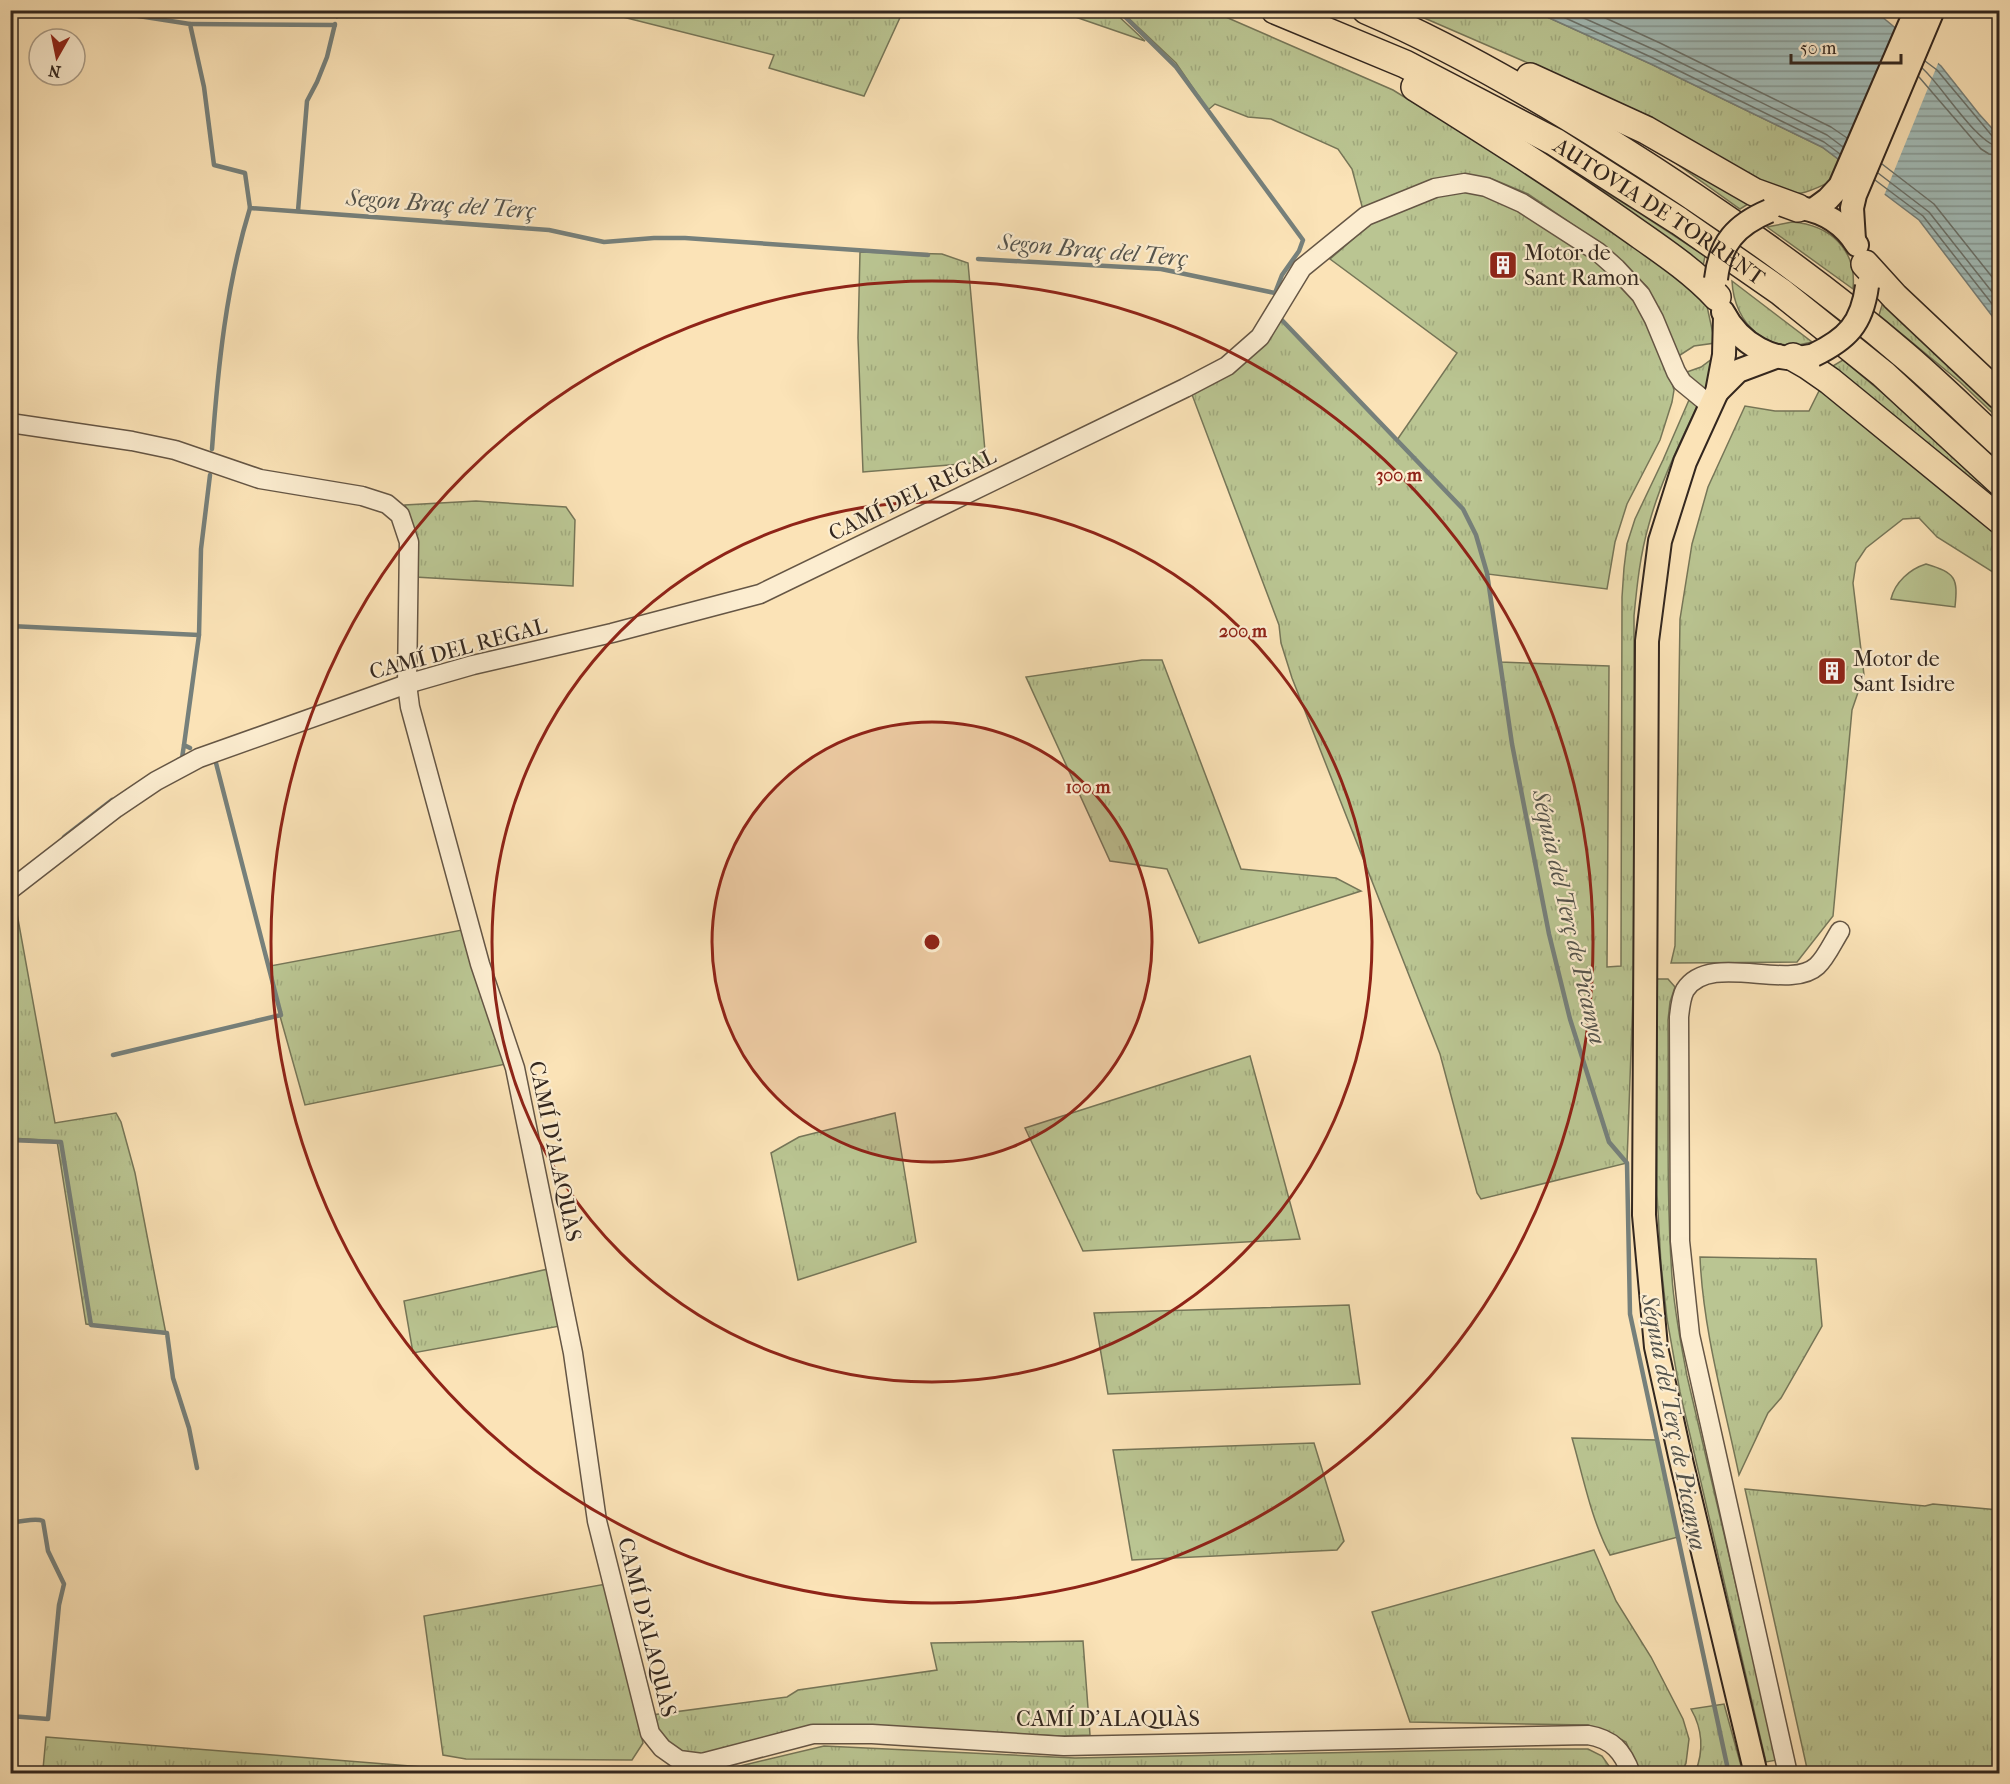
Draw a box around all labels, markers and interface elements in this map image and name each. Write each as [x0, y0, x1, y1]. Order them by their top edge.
north arrow [27, 27, 87, 87]
scale bar [1791, 27, 1900, 65]
text: 50 m [1800, 38, 1837, 59]
text: N [46, 61, 62, 82]
street label: AUTOVIA DE TORRENT [1548, 132, 1771, 291]
water label: Segon Braç del Terç [344, 183, 538, 225]
water label: Segon Braç del Terç [996, 228, 1190, 272]
place label: Motor de Sant Ramon [1524, 240, 1639, 291]
building icon: Motor de Sant Ramon [1487, 249, 1519, 281]
street label: CAMÍ DEL REGAL [824, 442, 1001, 547]
text: 300 m [1376, 465, 1423, 486]
street label: CAMÍ DEL REGAL [366, 612, 551, 685]
text: 200 m [1219, 621, 1268, 642]
place label: Motor de Sant Isidre [1853, 646, 1955, 697]
building icon: Motor de Sant Isidre [1816, 655, 1848, 687]
text: 100 m [1065, 777, 1112, 798]
water label: Séquia del Terç de Picanya [1526, 786, 1612, 1047]
centre of rings [922, 932, 942, 952]
street label: CAMÍ D'ALAQUÀS [523, 1058, 588, 1244]
water label: Séquia del Terç de Picanya [1635, 1291, 1713, 1552]
street label: CAMÍ D'ALAQUÀS [612, 1535, 683, 1720]
street label: CAMÍ D'ALAQUÀS [1016, 1705, 1200, 1732]

